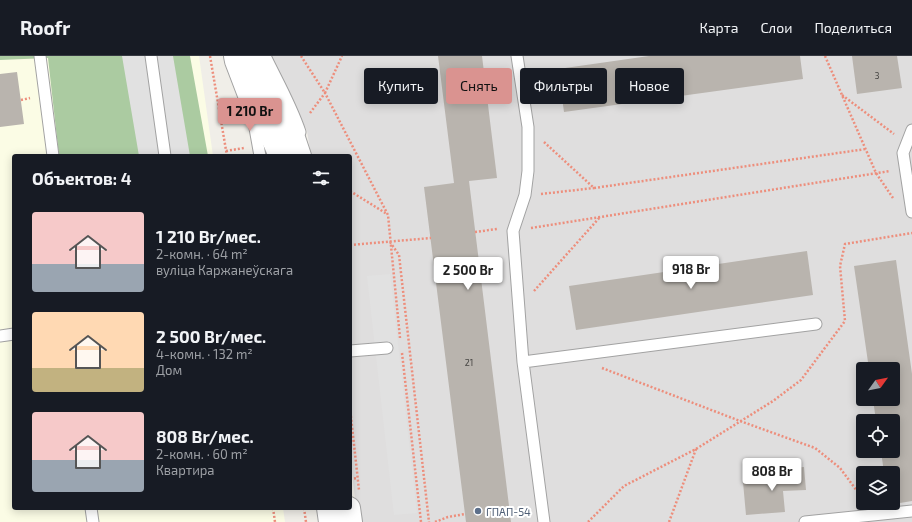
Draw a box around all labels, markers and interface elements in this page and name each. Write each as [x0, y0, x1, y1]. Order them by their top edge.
text: Roofr [20, 16, 70, 39]
text: Карта [699, 19, 738, 36]
text: Слои [760, 19, 792, 36]
text: Поделиться [814, 19, 892, 36]
chip: Купить [364, 68, 438, 104]
chip: Снять [446, 68, 512, 104]
chip: Фильтры [520, 68, 607, 104]
chip: Новое [615, 68, 684, 104]
house number: 3 [874, 70, 880, 81]
pin: 1 210 Br [209, 98, 291, 132]
text: 1 210 Br [227, 103, 273, 119]
icon: filters [310, 167, 332, 189]
text: Объектов: 4 [32, 168, 132, 188]
text: 1 210 Br/мес. [156, 226, 261, 246]
icon: home [64, 228, 112, 276]
text: 2-комн. · 64 m² [156, 246, 248, 262]
pin: 918 Br [658, 256, 724, 290]
pin: 2 500 Br [427, 257, 509, 291]
text: 918 Br [672, 261, 710, 277]
text: вуліца Каржанеўскага [156, 262, 293, 278]
text: 2 500 Br [443, 262, 493, 278]
text: 2 500 Br/мес. [156, 326, 266, 346]
icon: home [64, 328, 112, 376]
text: 4-комн. · 132 m² [156, 346, 253, 362]
house number: 21 [465, 357, 473, 368]
text: Дом [156, 362, 182, 378]
north arrow [856, 362, 900, 406]
map controls [856, 362, 900, 510]
button: locate [856, 414, 900, 458]
text: 808 Br/мес. [156, 426, 254, 446]
icon: home [64, 428, 112, 476]
text: 2-комн. · 60 m² [156, 446, 248, 462]
pin: 808 Br [739, 458, 805, 492]
text: Квартира [156, 462, 215, 478]
text: 808 Br [751, 463, 793, 479]
button: layers [856, 466, 900, 510]
place label: ГПАП-54 [486, 505, 531, 518]
marker: ГПАП-54 [473, 506, 483, 516]

